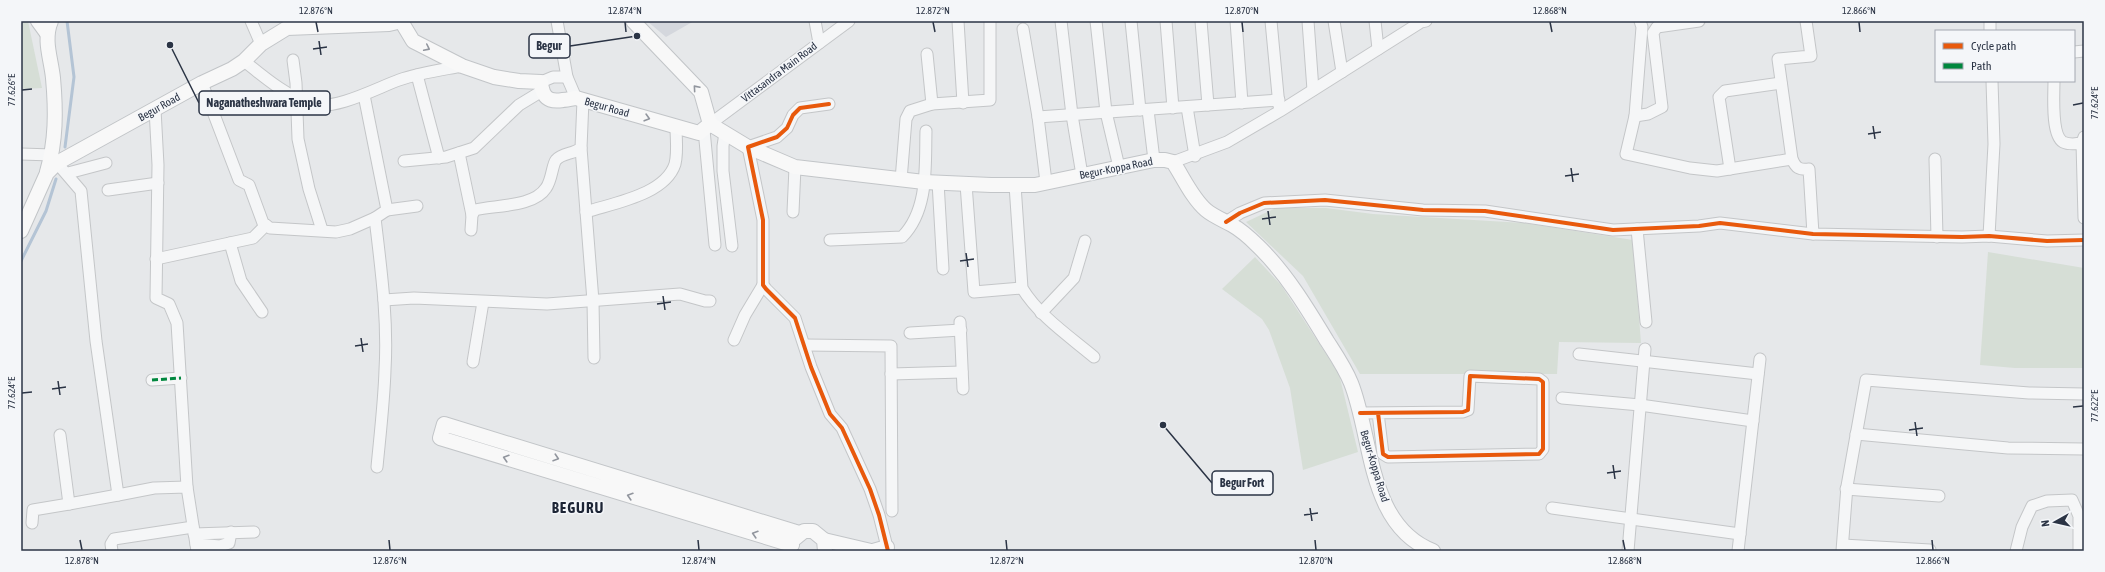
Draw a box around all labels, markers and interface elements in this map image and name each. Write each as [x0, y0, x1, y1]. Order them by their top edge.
text: 12.876°N [299, 5, 333, 16]
text: 12.874°N [608, 5, 642, 16]
text: 12.872°N [916, 5, 950, 16]
text: 12.870°N [1225, 5, 1259, 16]
text: 12.868°N [1533, 5, 1567, 16]
text: 12.866°N [1842, 5, 1876, 16]
legend [1935, 30, 2075, 82]
callout: Begur [529, 34, 570, 58]
text: Begur [536, 39, 562, 53]
text: Cycle path [1971, 39, 2016, 53]
street label: Vittasandra Main Road [739, 40, 819, 104]
one-way arrow [423, 43, 430, 51]
text: Path [1971, 59, 1992, 73]
text: 77.626°E [6, 73, 17, 106]
one-way arrow [694, 85, 701, 93]
text: 77.624°E [2089, 86, 2100, 119]
street label: Begur Road [136, 91, 182, 123]
callout: Naganatheshwara Temple [199, 91, 330, 115]
street label: Begur Road [583, 95, 631, 119]
text: Naganatheshwara Temple [206, 96, 322, 110]
one-way arrow [643, 113, 650, 122]
street label: Begur-Koppa Road [1078, 155, 1154, 181]
text: 77.624°E [6, 376, 17, 409]
text: 77.622°E [2089, 389, 2100, 422]
street label: Begur-Koppa Road [1358, 429, 1392, 503]
one-way arrow [552, 453, 559, 462]
one-way arrow [503, 454, 510, 463]
callout: Begur Fort [1212, 471, 1273, 495]
text: Begur Fort [1220, 476, 1265, 490]
one-way arrow [627, 492, 634, 501]
district label: BEGURU [552, 499, 604, 516]
north arrow [2035, 502, 2075, 542]
text: N [2039, 519, 2051, 527]
one-way arrow [751, 530, 758, 539]
text: 12.878°N [65, 555, 99, 566]
text: 12.876°N [373, 555, 407, 566]
text: 12.874°N [682, 555, 716, 566]
text: 12.872°N [990, 555, 1024, 566]
text: 12.870°N [1299, 555, 1333, 566]
text: 12.868°N [1608, 555, 1642, 566]
text: 12.866°N [1916, 555, 1950, 566]

